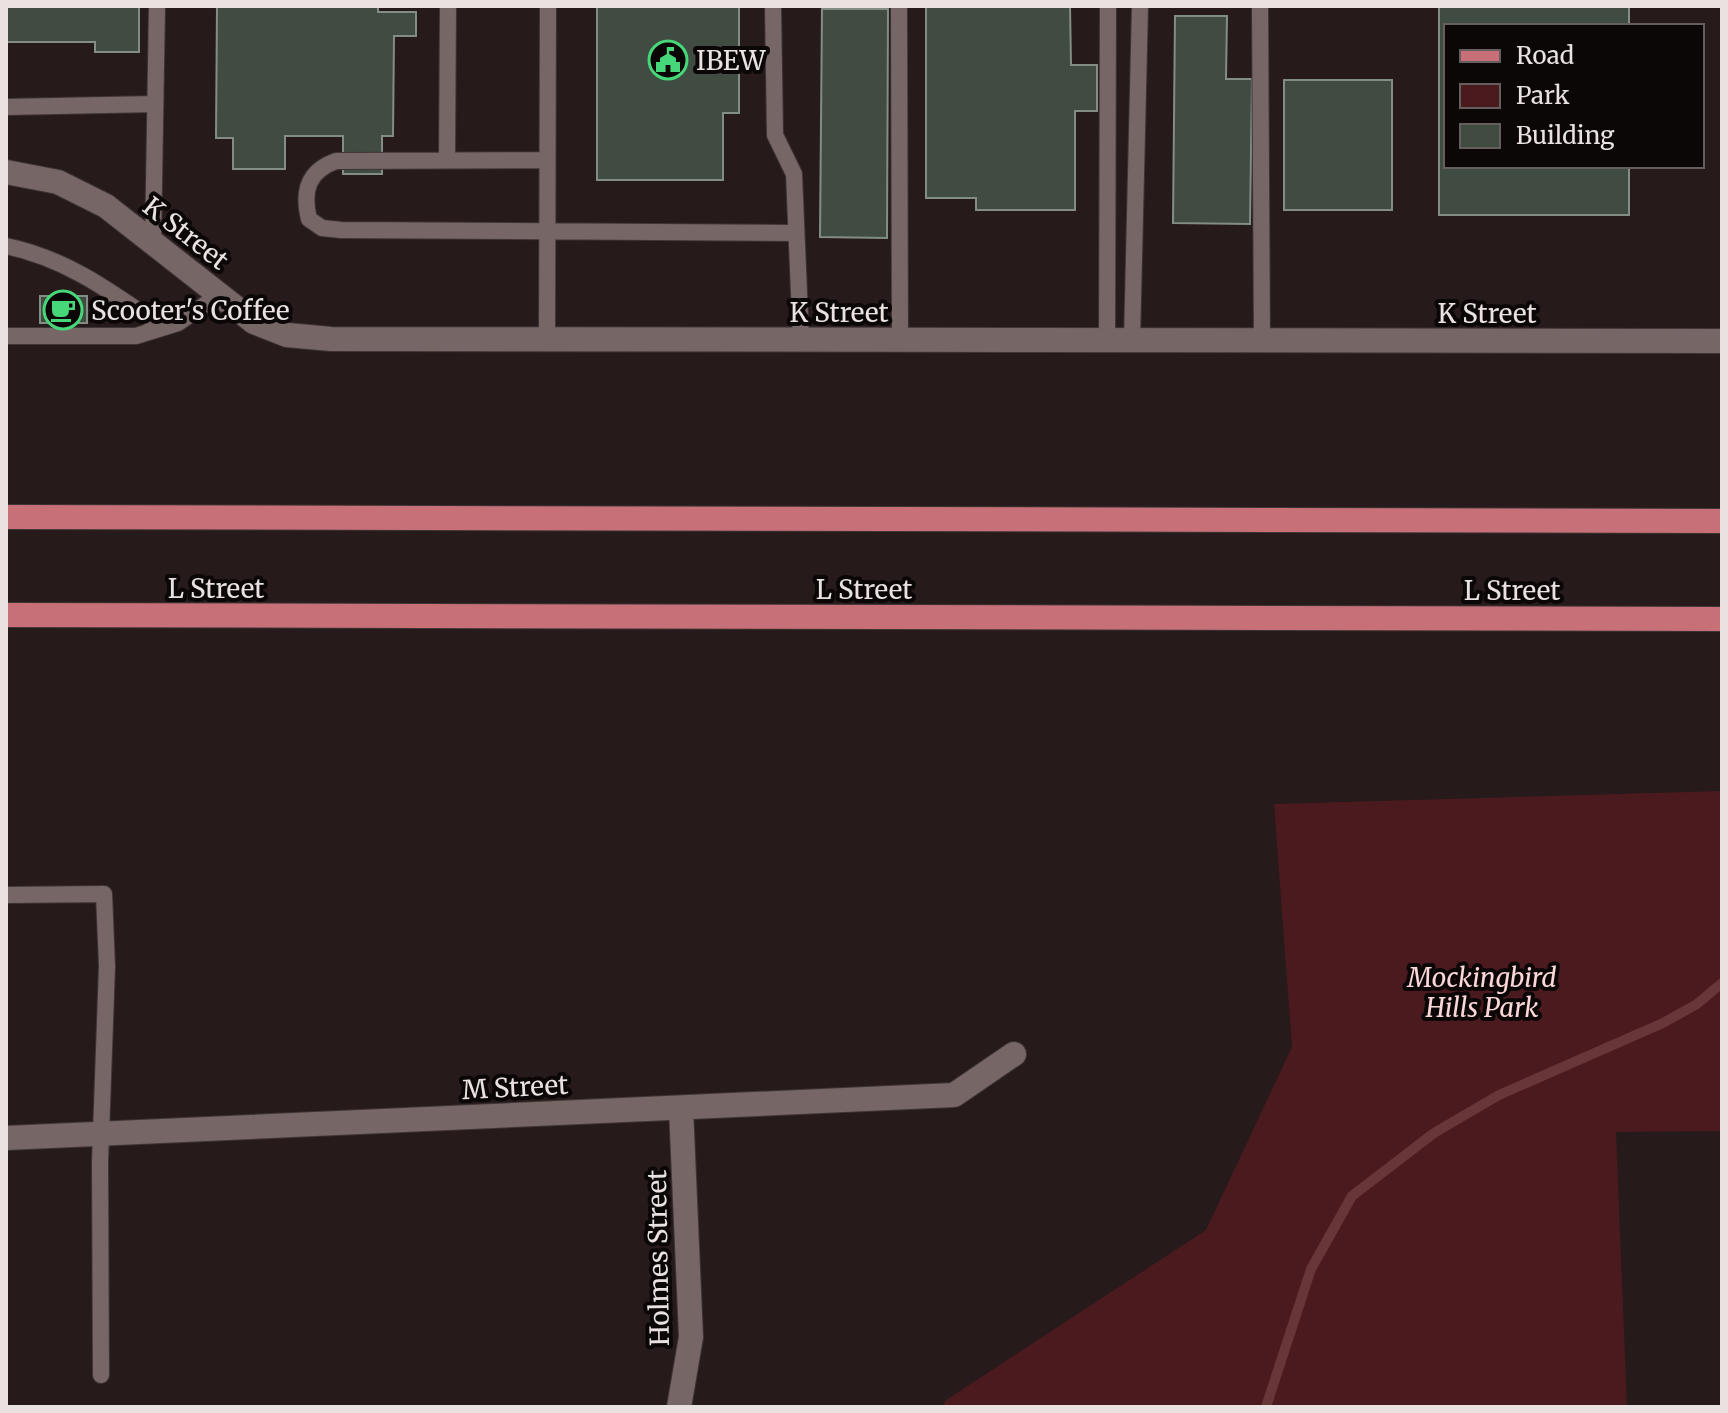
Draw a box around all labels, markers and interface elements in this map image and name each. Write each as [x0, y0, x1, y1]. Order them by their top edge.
legend [1444, 24, 1704, 168]
public building icon: IBEW [647, 39, 689, 81]
text: Road [1516, 40, 1574, 71]
place label: IBEW [696, 44, 766, 77]
text: Park [1516, 80, 1570, 111]
text: Building [1516, 120, 1615, 151]
street label: K Street [137, 189, 235, 277]
cafe icon: Scooter's Coffee [42, 289, 84, 331]
place label: Scooter's Coffee [91, 294, 290, 327]
street label: K Street [789, 296, 889, 329]
street label: K Street [1437, 297, 1537, 330]
street label: L Street [168, 572, 264, 605]
street label: L Street [816, 573, 912, 606]
street label: L Street [1464, 574, 1560, 607]
park label: Mockingbird Hills Park [1407, 961, 1556, 1024]
street label: M Street [461, 1068, 569, 1106]
street label: Holmes Street [640, 1170, 676, 1346]

